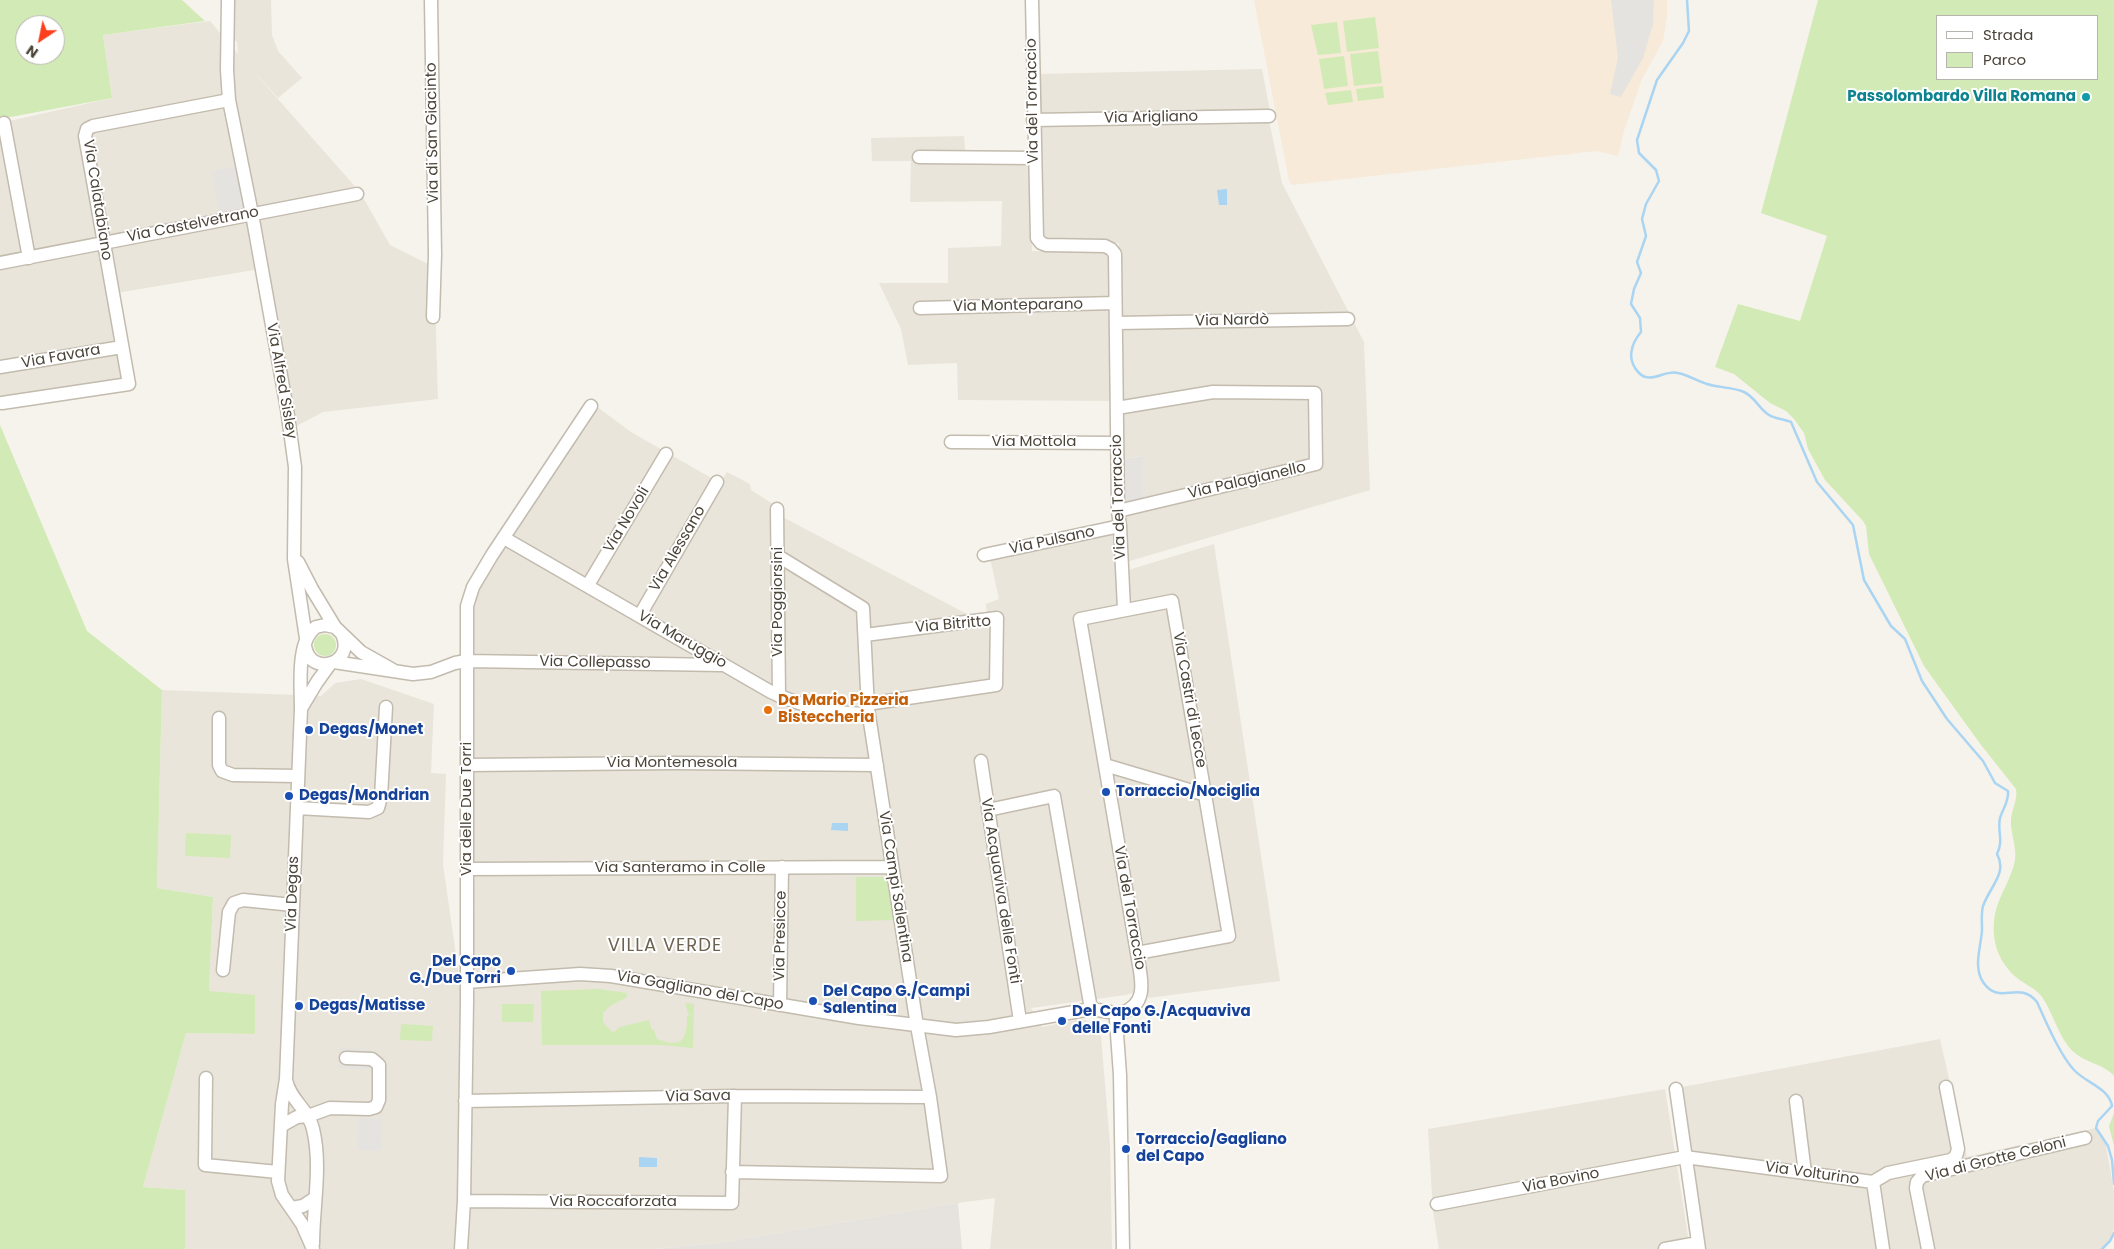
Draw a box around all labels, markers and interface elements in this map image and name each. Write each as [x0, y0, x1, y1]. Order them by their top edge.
north arrow [15, 15, 65, 65]
legend [1936, 15, 2099, 80]
text: Strada [1983, 24, 2033, 45]
street label: Via del Torraccio [1023, 38, 1043, 164]
text: N [22, 40, 42, 63]
text: Parco [1983, 49, 2026, 70]
street label: Via di San Giacinto [423, 62, 443, 204]
place label: Passolombardo Villa Romana [1847, 88, 2076, 106]
marker: Passolombardo Villa Romana [2080, 91, 2092, 103]
street label: Via Arigliano [1104, 108, 1198, 128]
street label: Via Calatabiano [79, 138, 115, 262]
street label: Via Castelvetrano [125, 203, 261, 247]
street label: Via Monteparano [953, 296, 1083, 316]
street label: Via Nardò [1195, 311, 1269, 331]
street label: Via Alfred Sisley [262, 322, 300, 440]
street label: Via Favara [20, 341, 102, 373]
street label: Via Mottola [992, 433, 1076, 451]
street label: Via del Torraccio [1108, 434, 1130, 560]
street label: Via Palagianello [1186, 459, 1308, 503]
street label: Via Novoli [600, 484, 654, 556]
street label: Via Alessano [646, 503, 710, 595]
street label: Via Pulsano [1008, 523, 1096, 559]
street label: Via Poggiorsini [769, 547, 787, 657]
street label: Via Maruggio [634, 607, 730, 673]
street label: Via Bitritto [914, 613, 992, 637]
street label: Via Castri di Lecce [1168, 631, 1210, 769]
street label: Via Collepasso [539, 653, 651, 673]
place label: Da Mario Pizzeria Bisteccheria [778, 692, 909, 727]
marker: Da Mario Pizzeria Bisteccheria [762, 704, 774, 716]
place label: Degas/Monet [319, 721, 423, 739]
marker: Degas/Monet [303, 724, 315, 736]
street label: Via delle Due Torri [458, 742, 476, 876]
street label: Via Montemesola [607, 754, 737, 772]
place label: Torraccio/Nociglia [1116, 783, 1260, 801]
marker: Torraccio/Nociglia [1100, 786, 1112, 798]
place label: Degas/Mondrian [299, 787, 429, 805]
marker: Degas/Mondrian [283, 790, 295, 802]
street label: Via Acquaviva delle Fonti [976, 797, 1024, 985]
street label: Via Campi Salentina [874, 810, 916, 964]
street label: Via del Torraccio [1109, 845, 1149, 971]
street label: Via Degas [283, 856, 303, 932]
street label: Via Santeramo in Colle [594, 859, 766, 877]
street label: Via Presicce [771, 891, 791, 981]
district label: VILLA VERDE [606, 935, 724, 957]
place label: Del Capo G./Due Torri [409, 953, 501, 988]
marker: Del Capo G./Due Torri [505, 965, 517, 977]
street label: Via Gagliano del Capo [615, 967, 785, 1015]
place label: Del Capo G./Campi Salentina [823, 983, 970, 1018]
marker: Del Capo G./Campi Salentina [807, 995, 819, 1007]
place label: Degas/Matisse [309, 997, 425, 1015]
marker: Degas/Matisse [293, 1000, 305, 1012]
place label: Del Capo G./Acquaviva delle Fonti [1072, 1003, 1251, 1038]
marker: Del Capo G./Acquaviva delle Fonti [1056, 1015, 1068, 1027]
street label: Via Sava [665, 1087, 731, 1107]
place label: Torraccio/Gagliano del Capo [1136, 1131, 1287, 1166]
street label: Via di Grotte Celoni [1924, 1134, 2068, 1186]
marker: Torraccio/Gagliano del Capo [1120, 1143, 1132, 1155]
street label: Via Volturino [1764, 1158, 1860, 1190]
street label: Via Bovino [1521, 1165, 1601, 1197]
street label: Via Roccaforzata [549, 1193, 677, 1211]

